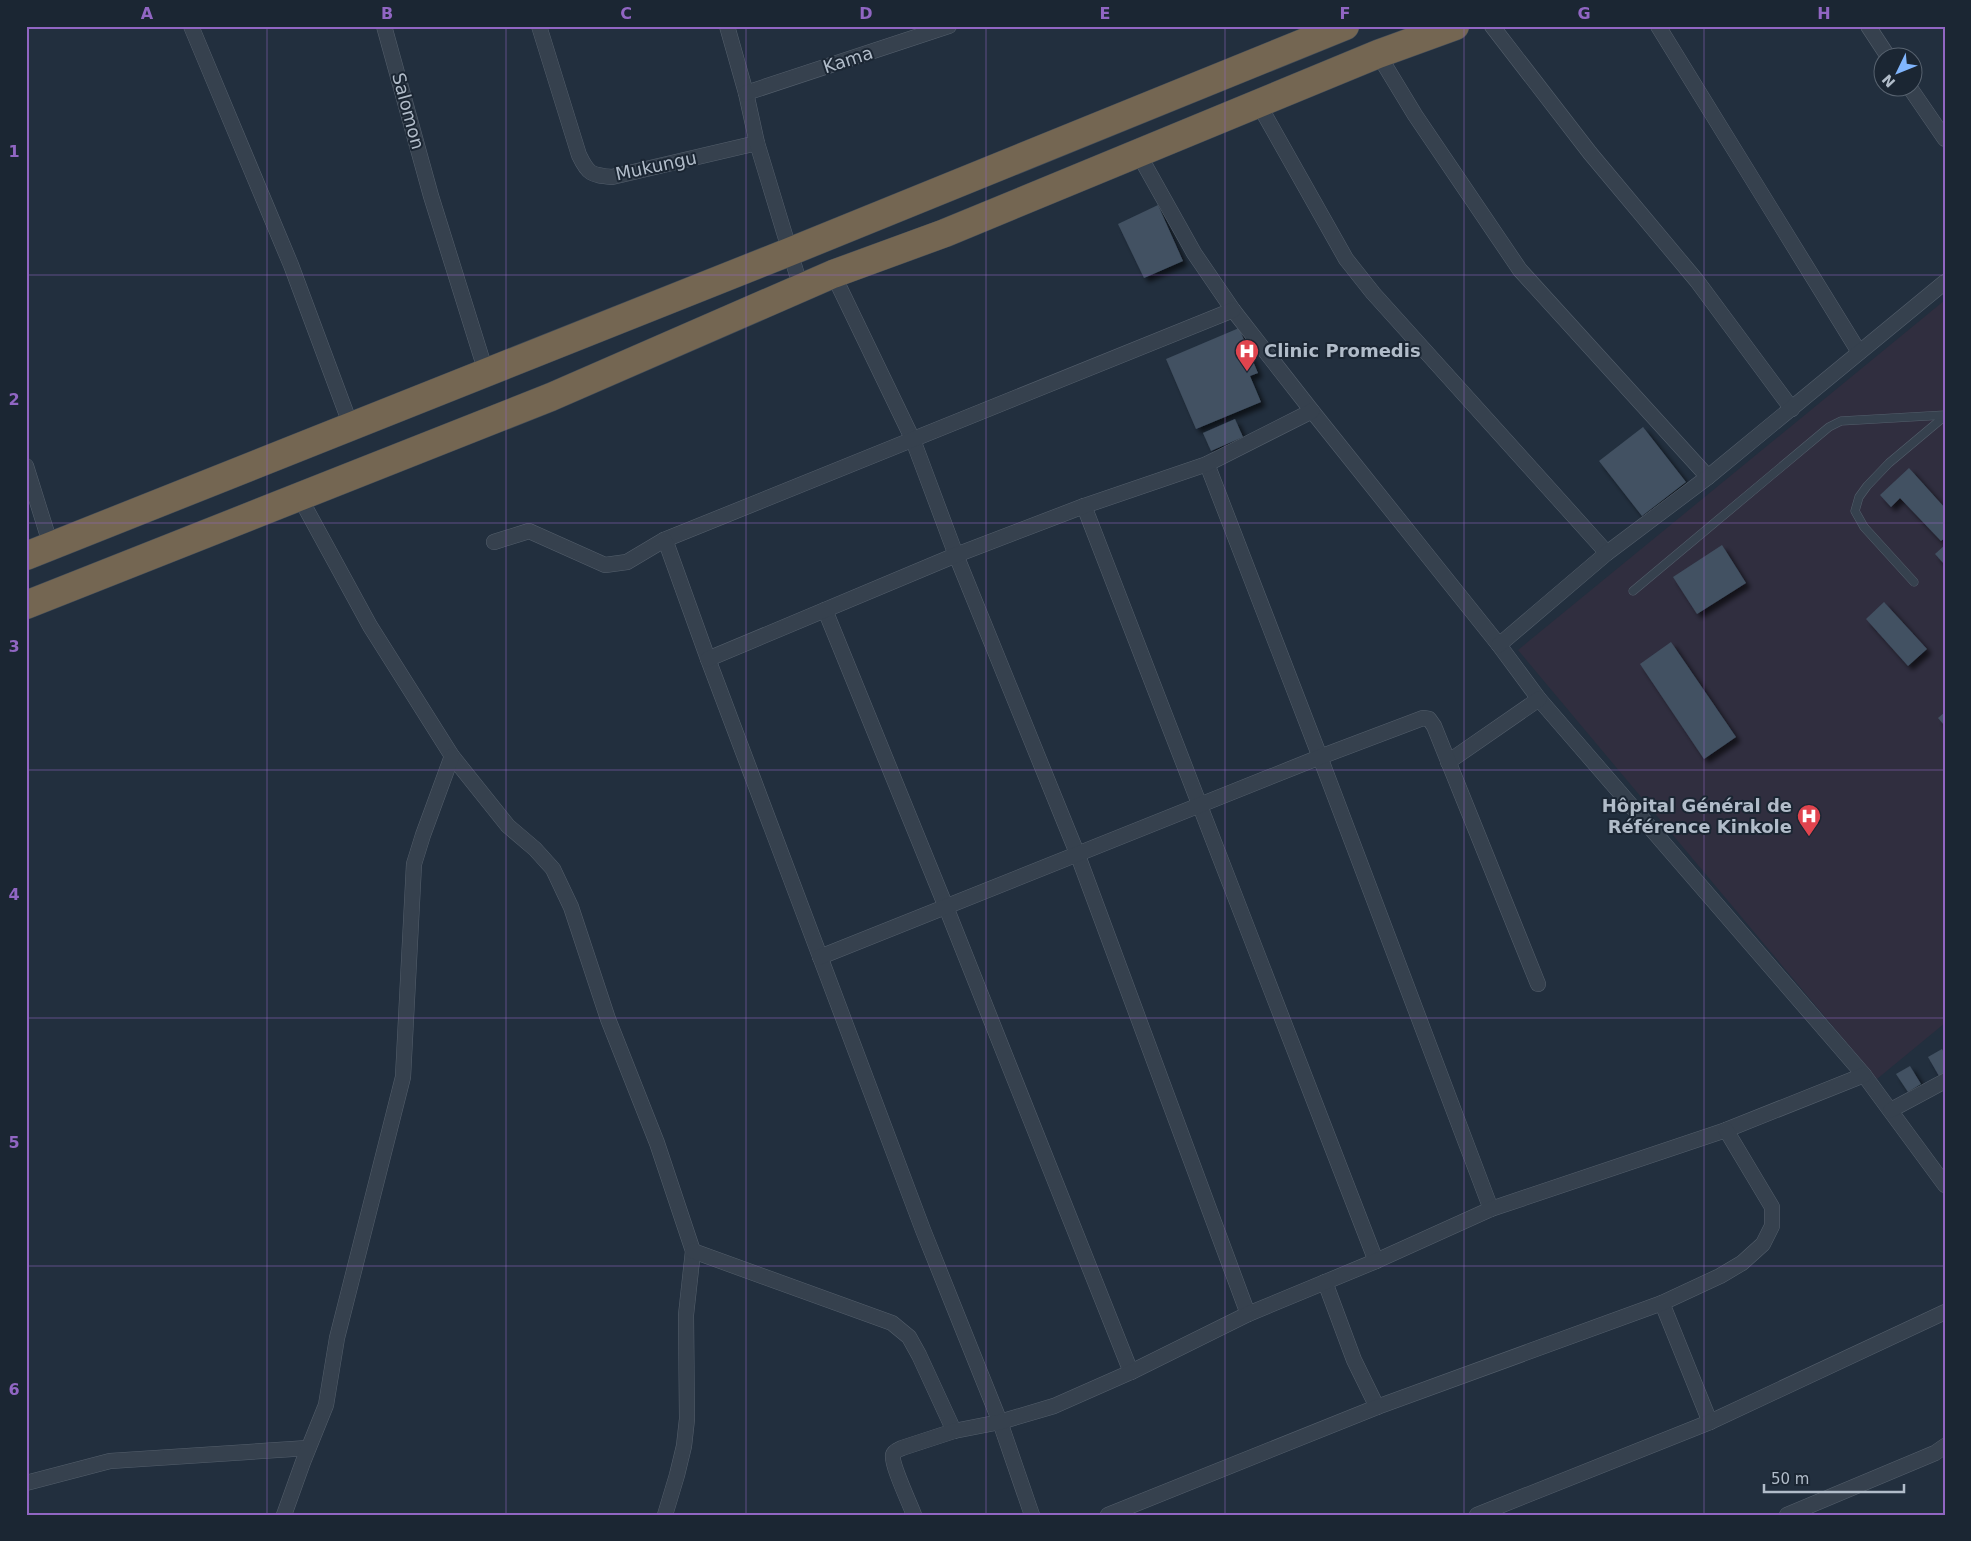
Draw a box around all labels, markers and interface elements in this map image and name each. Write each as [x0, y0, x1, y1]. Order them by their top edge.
text: A [141, 4, 154, 23]
text: B [381, 4, 393, 23]
text: C [620, 4, 632, 23]
text: D [859, 4, 873, 23]
text: E [1100, 4, 1110, 23]
text: F [1340, 4, 1350, 23]
text: G [1577, 4, 1591, 23]
text: H [1817, 4, 1831, 23]
street label: Kama [820, 42, 875, 77]
north arrow [1874, 48, 1924, 98]
street label: Salomon [388, 70, 429, 151]
text: N [1879, 71, 1898, 91]
text: 1 [8, 142, 20, 161]
street label: Mukungu [613, 147, 698, 184]
hospital icon: Clinic Promedis [1234, 338, 1260, 372]
place label: Clinic Promedis [1264, 340, 1421, 361]
text: 2 [8, 390, 20, 409]
text: 3 [8, 637, 20, 656]
place label: Hôpital Général de Référence Kinkole [1602, 795, 1792, 837]
hospital icon: Hôpital Général de Référence Kinkole [1796, 803, 1822, 837]
text: 4 [8, 885, 20, 904]
text: 5 [8, 1133, 20, 1152]
text: 6 [8, 1380, 20, 1399]
scale bar [1764, 1461, 1904, 1493]
text: 50 m [1771, 1470, 1809, 1488]

